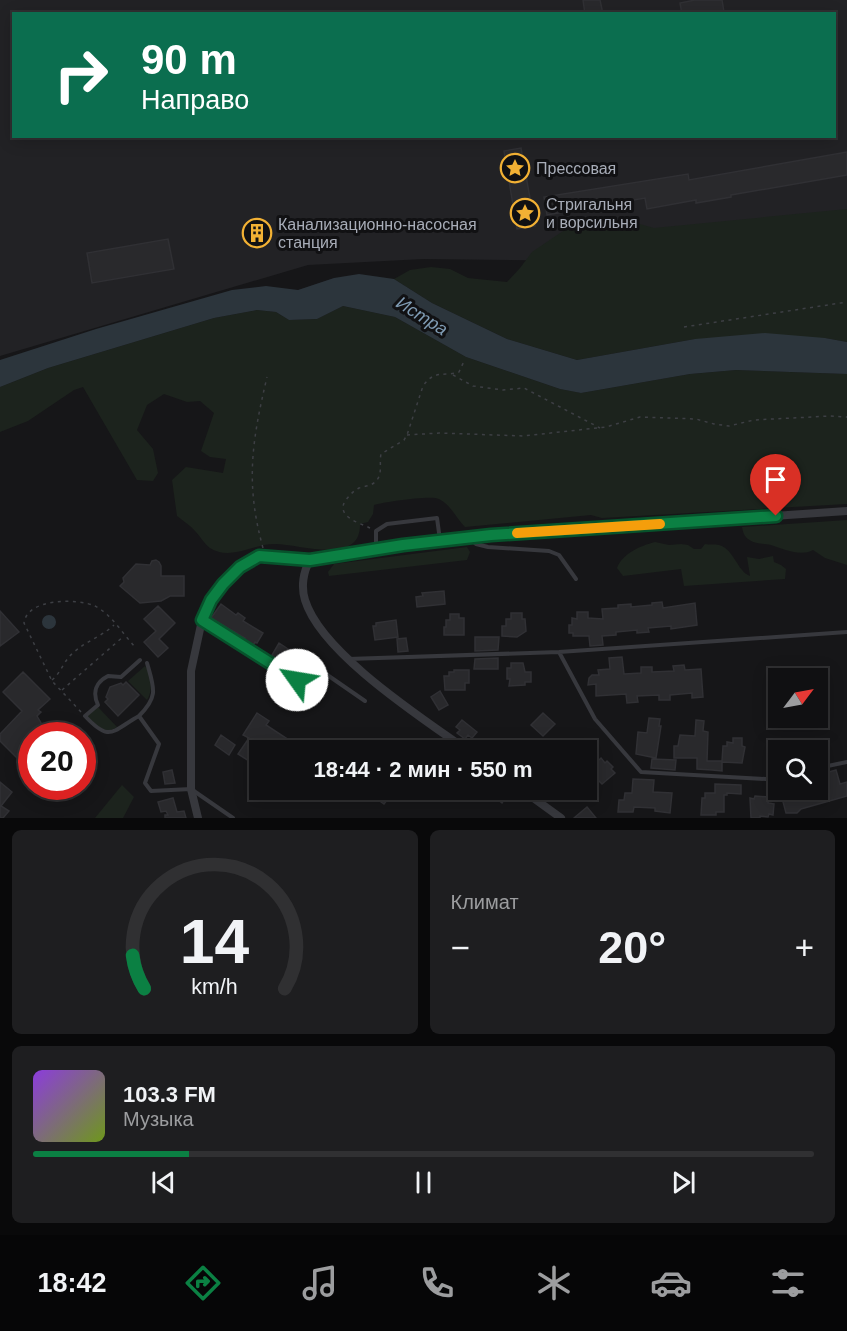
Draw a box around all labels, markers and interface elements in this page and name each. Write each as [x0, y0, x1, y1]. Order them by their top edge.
icon: right [42, 36, 120, 114]
text: 90 m [141, 36, 237, 83]
text: Направо [141, 85, 249, 115]
place icon: Прессовая [499, 152, 531, 184]
place label: Прессовая [536, 160, 616, 177]
place label: Стригальня и ворсильня [546, 196, 638, 231]
place icon: Стригальня и ворсильня [509, 197, 541, 229]
place label: Канализационно-насосная станция [278, 216, 477, 251]
building icon: Канализационно-насосная станция [241, 217, 273, 249]
water label: Истра [393, 292, 451, 340]
pin [750, 454, 801, 516]
icon: arrive [759, 463, 792, 496]
position arrow [265, 648, 329, 712]
north arrow [768, 668, 828, 728]
map controls [768, 668, 828, 800]
speed limit sign: 20 [18, 722, 96, 800]
button: search [768, 740, 828, 800]
text: 18:44 · 2 мин · 550 m [313, 757, 533, 782]
text: Климат [451, 891, 519, 913]
text: 14 [180, 907, 250, 976]
text: 20° [598, 922, 666, 973]
text: − [451, 929, 470, 966]
text: + [795, 929, 814, 966]
text: km/h [192, 975, 238, 999]
text: 103.3 FM [123, 1082, 216, 1107]
text: Музыка [123, 1108, 194, 1130]
icon: previous [147, 1166, 180, 1199]
icon: pause [407, 1166, 440, 1199]
icon: next [667, 1166, 700, 1199]
icon: directions [182, 1262, 224, 1304]
icon: music [299, 1262, 341, 1304]
icon: phone [416, 1262, 458, 1304]
icon: climate [533, 1262, 575, 1304]
icon: car [650, 1262, 692, 1304]
icon: filters [767, 1262, 809, 1304]
text: 18:42 [38, 1268, 107, 1298]

